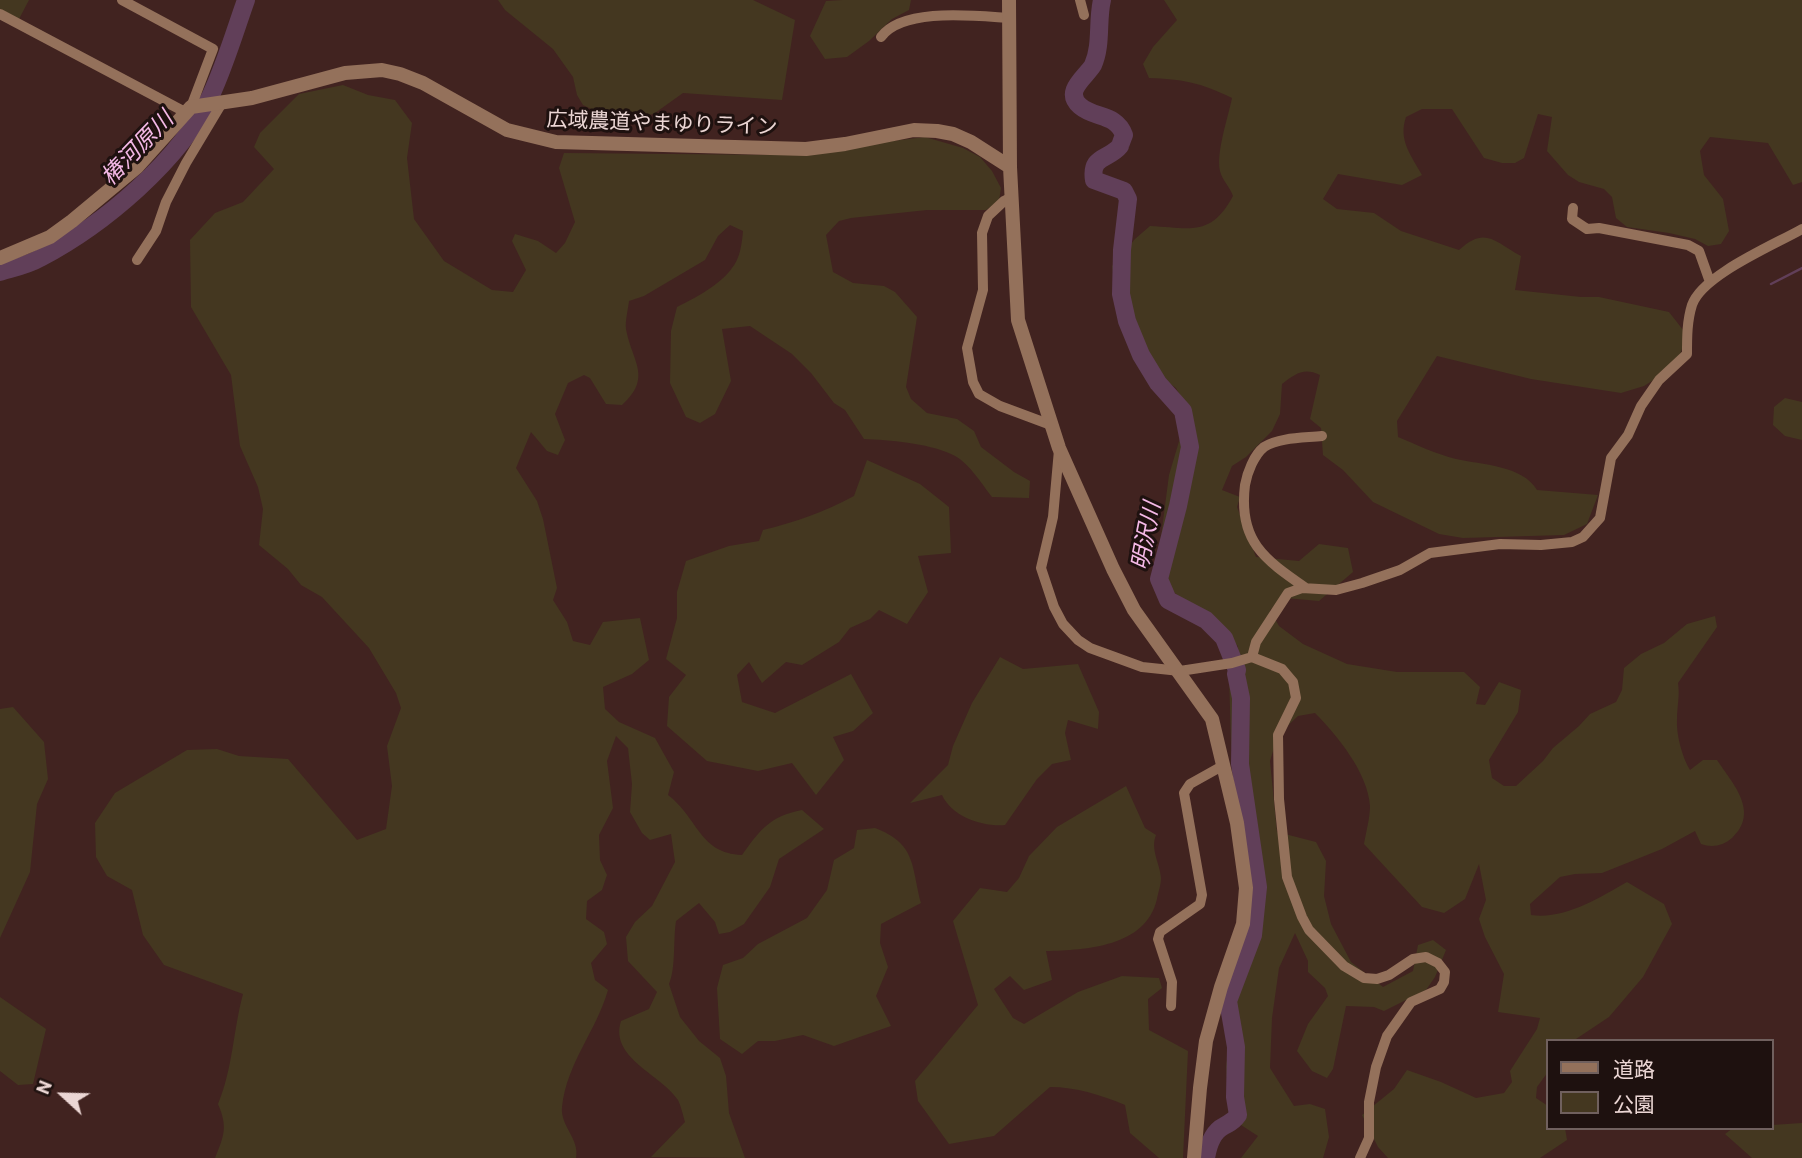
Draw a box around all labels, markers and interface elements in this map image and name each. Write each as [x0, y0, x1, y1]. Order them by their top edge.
water label: 椿河原川 [95, 105, 179, 191]
street label: 広域農道やまゆりライン [546, 106, 778, 140]
water label: 明沢川 [1126, 500, 1166, 572]
legend [1546, 1039, 1774, 1130]
text: 道路 [1613, 1056, 1655, 1081]
north arrow [28, 1060, 98, 1130]
text: N [30, 1077, 56, 1097]
text: 公園 [1613, 1091, 1655, 1116]

